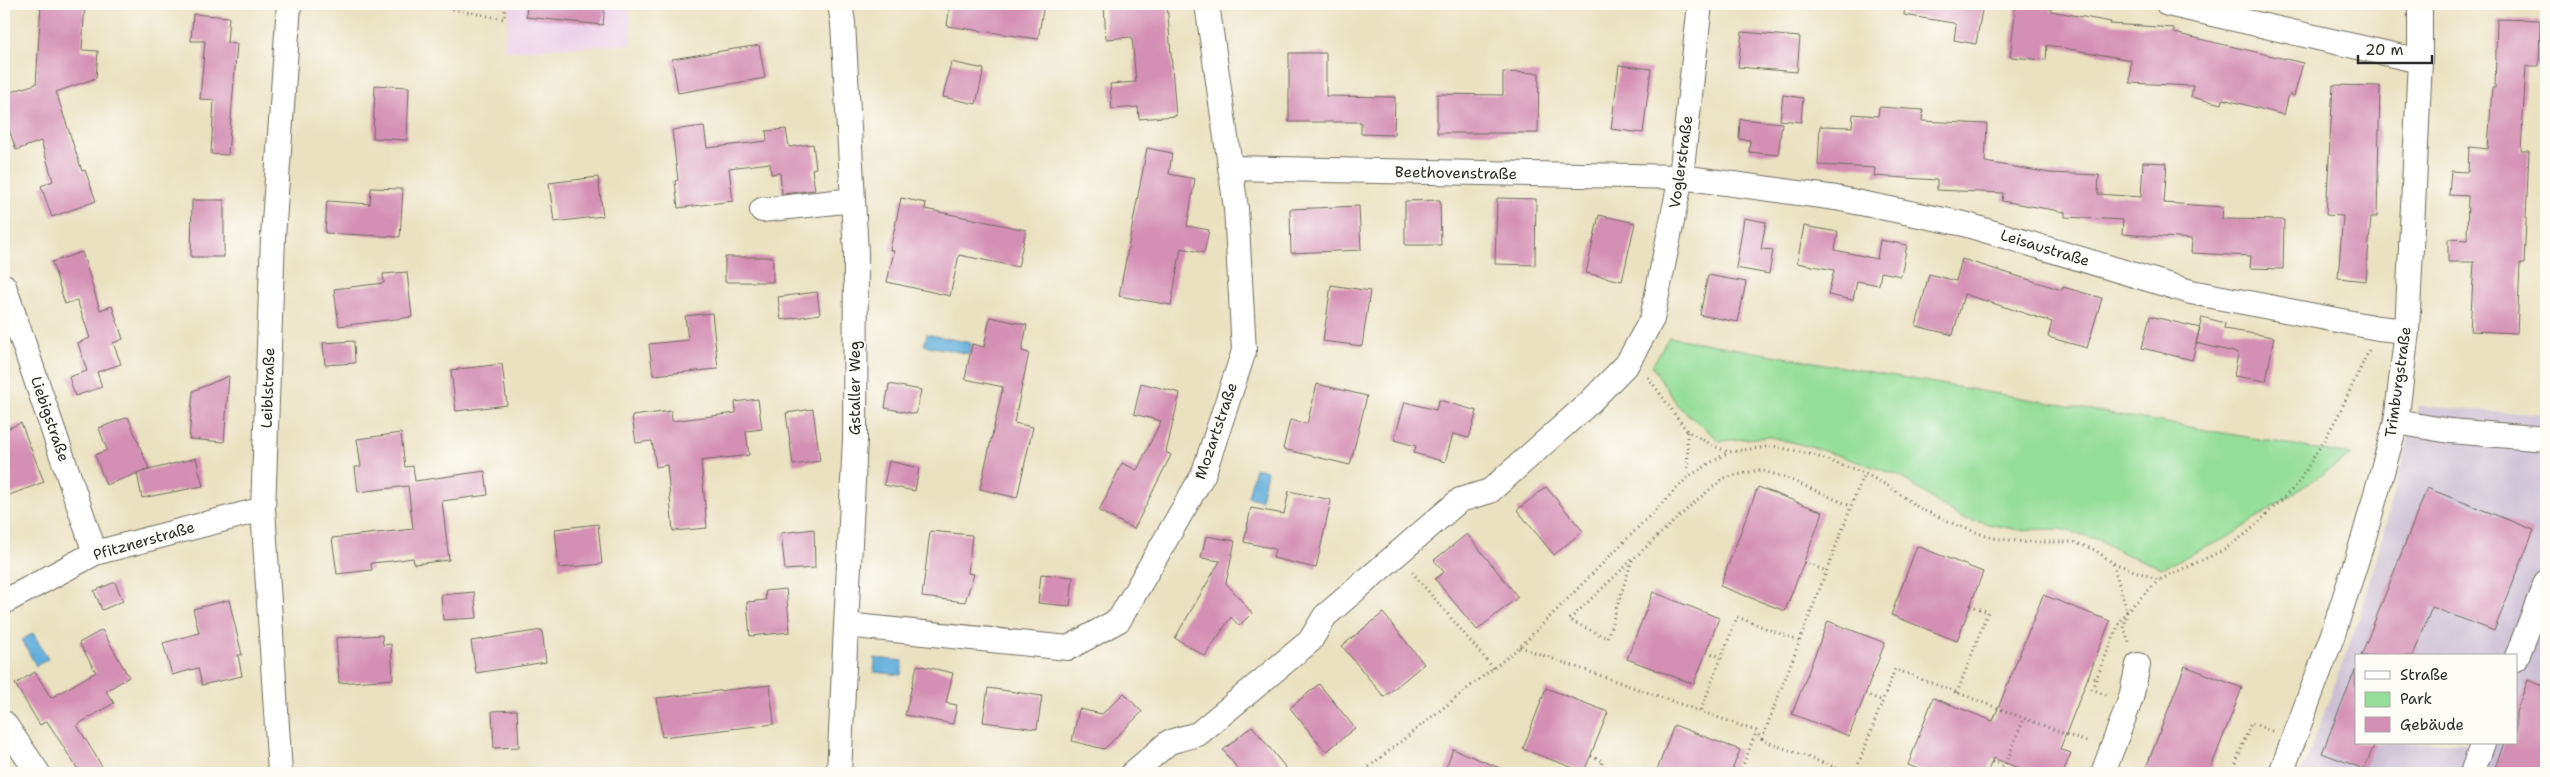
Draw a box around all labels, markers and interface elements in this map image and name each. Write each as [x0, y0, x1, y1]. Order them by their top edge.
scale bar [2358, 32, 2431, 64]
text: 20 m [2365, 40, 2404, 60]
street label: Voglerstraße [1665, 114, 1697, 210]
street label: Beethovenstraße [1395, 162, 1517, 184]
street label: Leisaustraße [1998, 225, 2092, 271]
street label: Trimburgstraße [2380, 325, 2416, 439]
street label: Gstaller Weg [845, 341, 865, 435]
street label: Leiblstraße [257, 347, 279, 429]
street label: Liebigstraße [26, 374, 74, 464]
street label: Mozartstraße [1190, 380, 1242, 482]
street label: Pfitznerstraße [91, 517, 197, 565]
legend [2355, 654, 2518, 744]
text: Straße [2400, 665, 2448, 685]
text: Park [2400, 689, 2432, 709]
text: Gebäude [2400, 715, 2464, 735]

